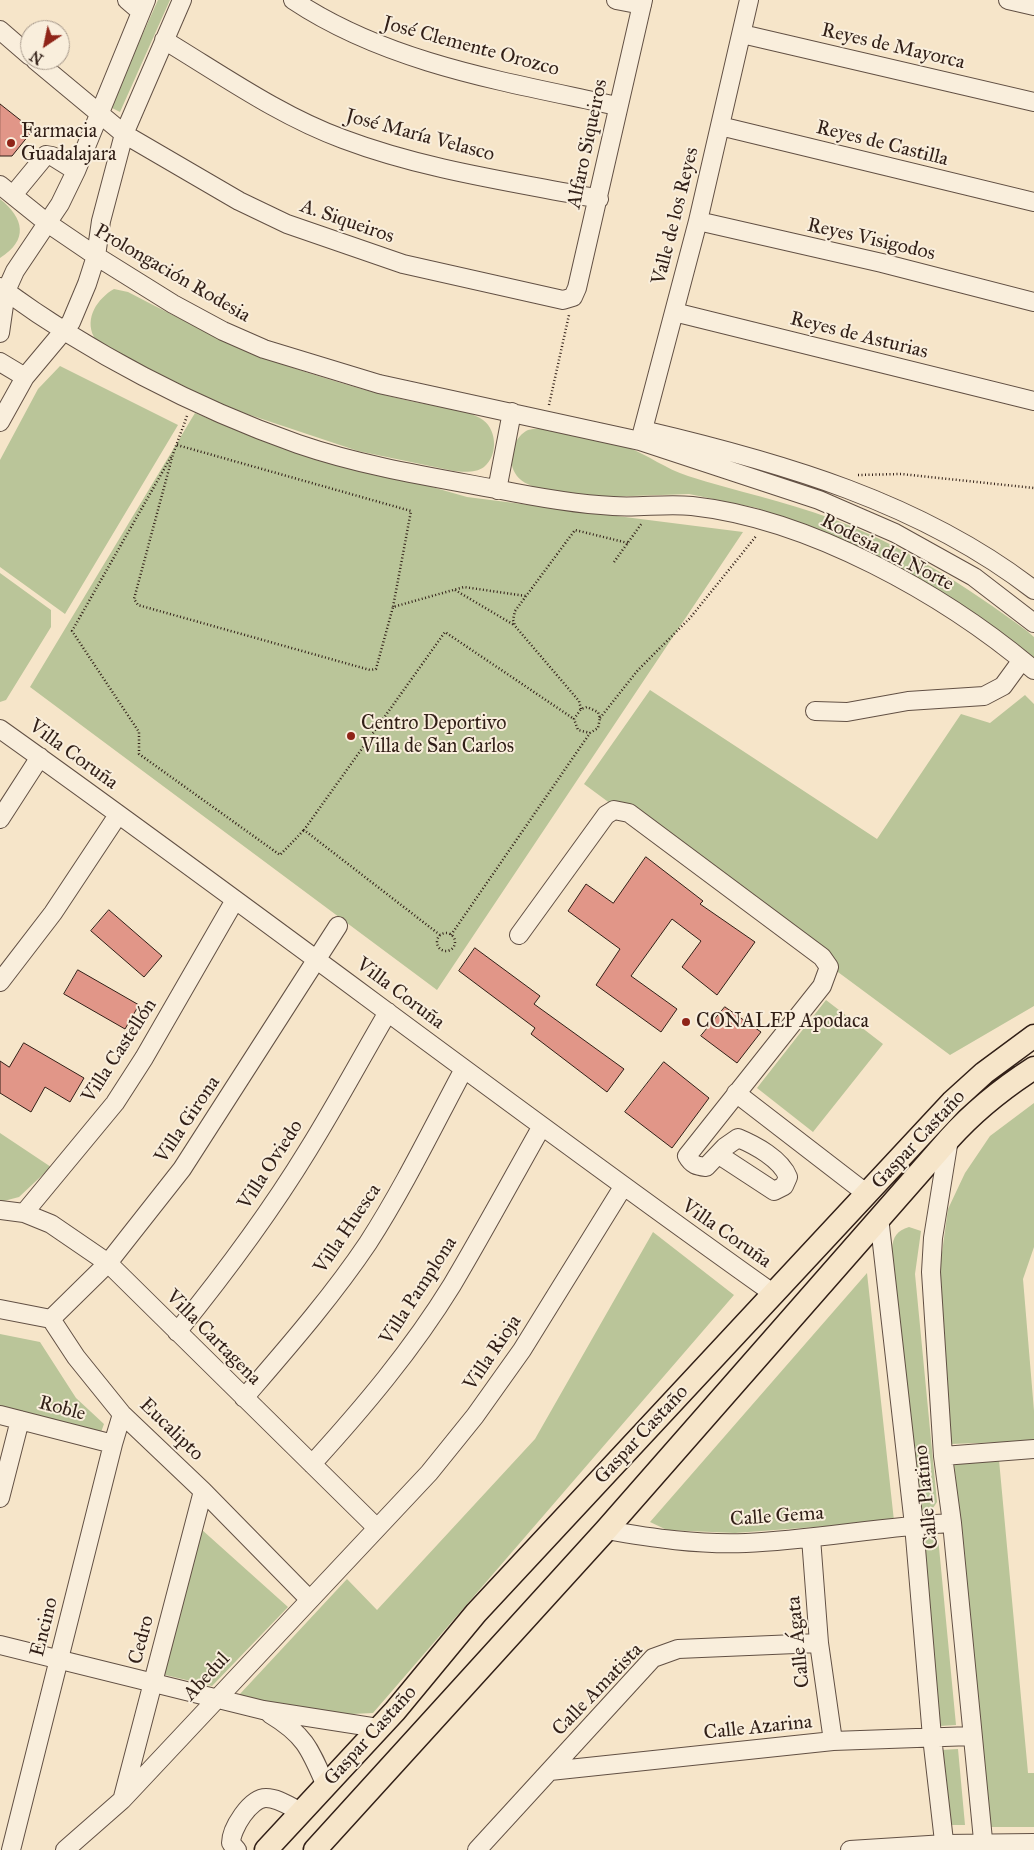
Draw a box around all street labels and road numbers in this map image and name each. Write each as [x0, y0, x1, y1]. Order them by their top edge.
street label: José Clemente Orozco [380, 12, 562, 82]
street label: Reyes de Mayorca [819, 19, 967, 75]
street label: Alfaro Siqueiros [563, 77, 613, 211]
street label: José María Velasco [343, 105, 497, 167]
street label: Reyes de Castilla [814, 116, 950, 172]
street label: Valle de los Reyes [647, 145, 705, 287]
street label: A. Siqueiros [297, 195, 397, 249]
street label: Reyes Visigodos [805, 214, 937, 266]
street label: Prolongación Rodesia [90, 220, 254, 328]
street label: Reyes de Asturias [788, 307, 930, 365]
street label: Rodesia del Norte [817, 509, 957, 597]
street label: Villa Coruña [24, 715, 122, 795]
street label: Villa Coruña [351, 953, 449, 1035]
street label: Villa Castellón [77, 994, 163, 1108]
street label: Villa Girona [150, 1072, 226, 1168]
street label: Gaspar Castaño [867, 1086, 971, 1194]
street label: Villa Oviedo [233, 1116, 309, 1214]
street label: Villa Huesca [309, 1180, 387, 1278]
street label: Villa Coruña [676, 1194, 776, 1274]
street label: Villa Pamplona [375, 1232, 463, 1350]
street label: Villa Cartagena [160, 1285, 266, 1391]
street label: Villa Rioja [459, 1311, 527, 1395]
street label: Gaspar Castaño [590, 1381, 694, 1489]
street label: Roble [36, 1391, 88, 1427]
street label: Eucalipto [134, 1394, 208, 1466]
street label: Calle Platino [910, 1444, 944, 1550]
street label: Calle Gema [729, 1502, 825, 1532]
street label: Encino [26, 1595, 64, 1659]
street label: Calle Ágata [782, 1595, 816, 1689]
street label: Cedro [124, 1613, 160, 1667]
street label: Calle Amatista [548, 1639, 648, 1741]
street label: Abedul [179, 1648, 235, 1706]
street label: Gaspar Castaño [320, 1681, 422, 1791]
street label: Calle Azarina [703, 1710, 813, 1746]

